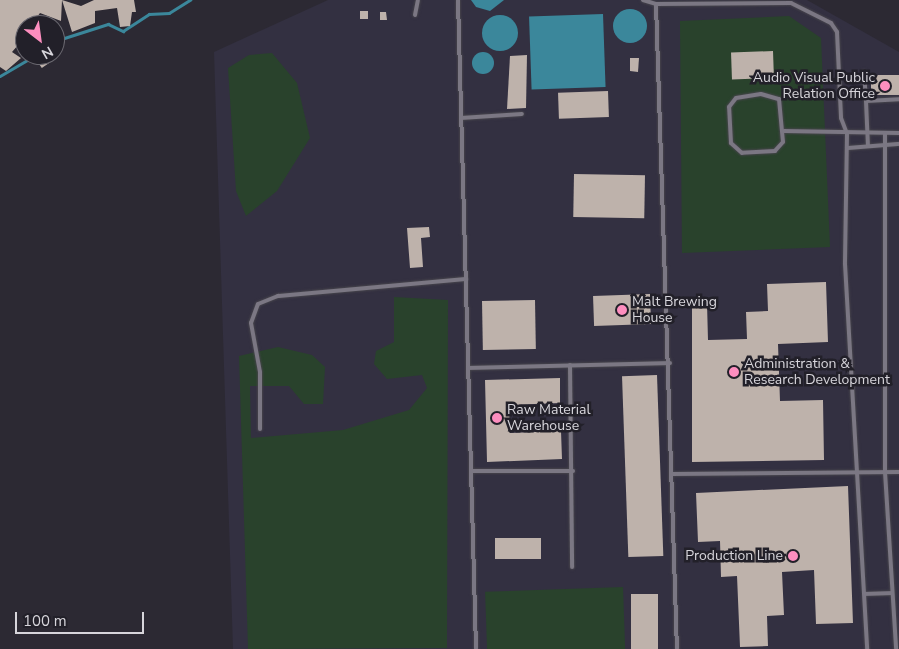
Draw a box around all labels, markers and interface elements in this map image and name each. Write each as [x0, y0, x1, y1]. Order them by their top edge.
north arrow [15, 15, 65, 65]
text: N [38, 42, 57, 63]
place label: Audio Visual Public Relation Office [753, 70, 875, 102]
marker: Audio Visual Public Relation Office [879, 80, 891, 92]
place label: Malt Brewing House [632, 294, 717, 326]
marker: Malt Brewing House [616, 304, 628, 316]
place label: Administration & Research Development [744, 356, 890, 388]
marker: Administration & Research Development [728, 366, 740, 378]
place label: Raw Material Warehouse [507, 402, 591, 434]
marker: Raw Material Warehouse [491, 412, 503, 424]
place label: Production Line [685, 548, 783, 564]
marker: Production Line [787, 550, 799, 562]
scale bar [18, 602, 146, 634]
text: 100 m [23, 611, 67, 631]

